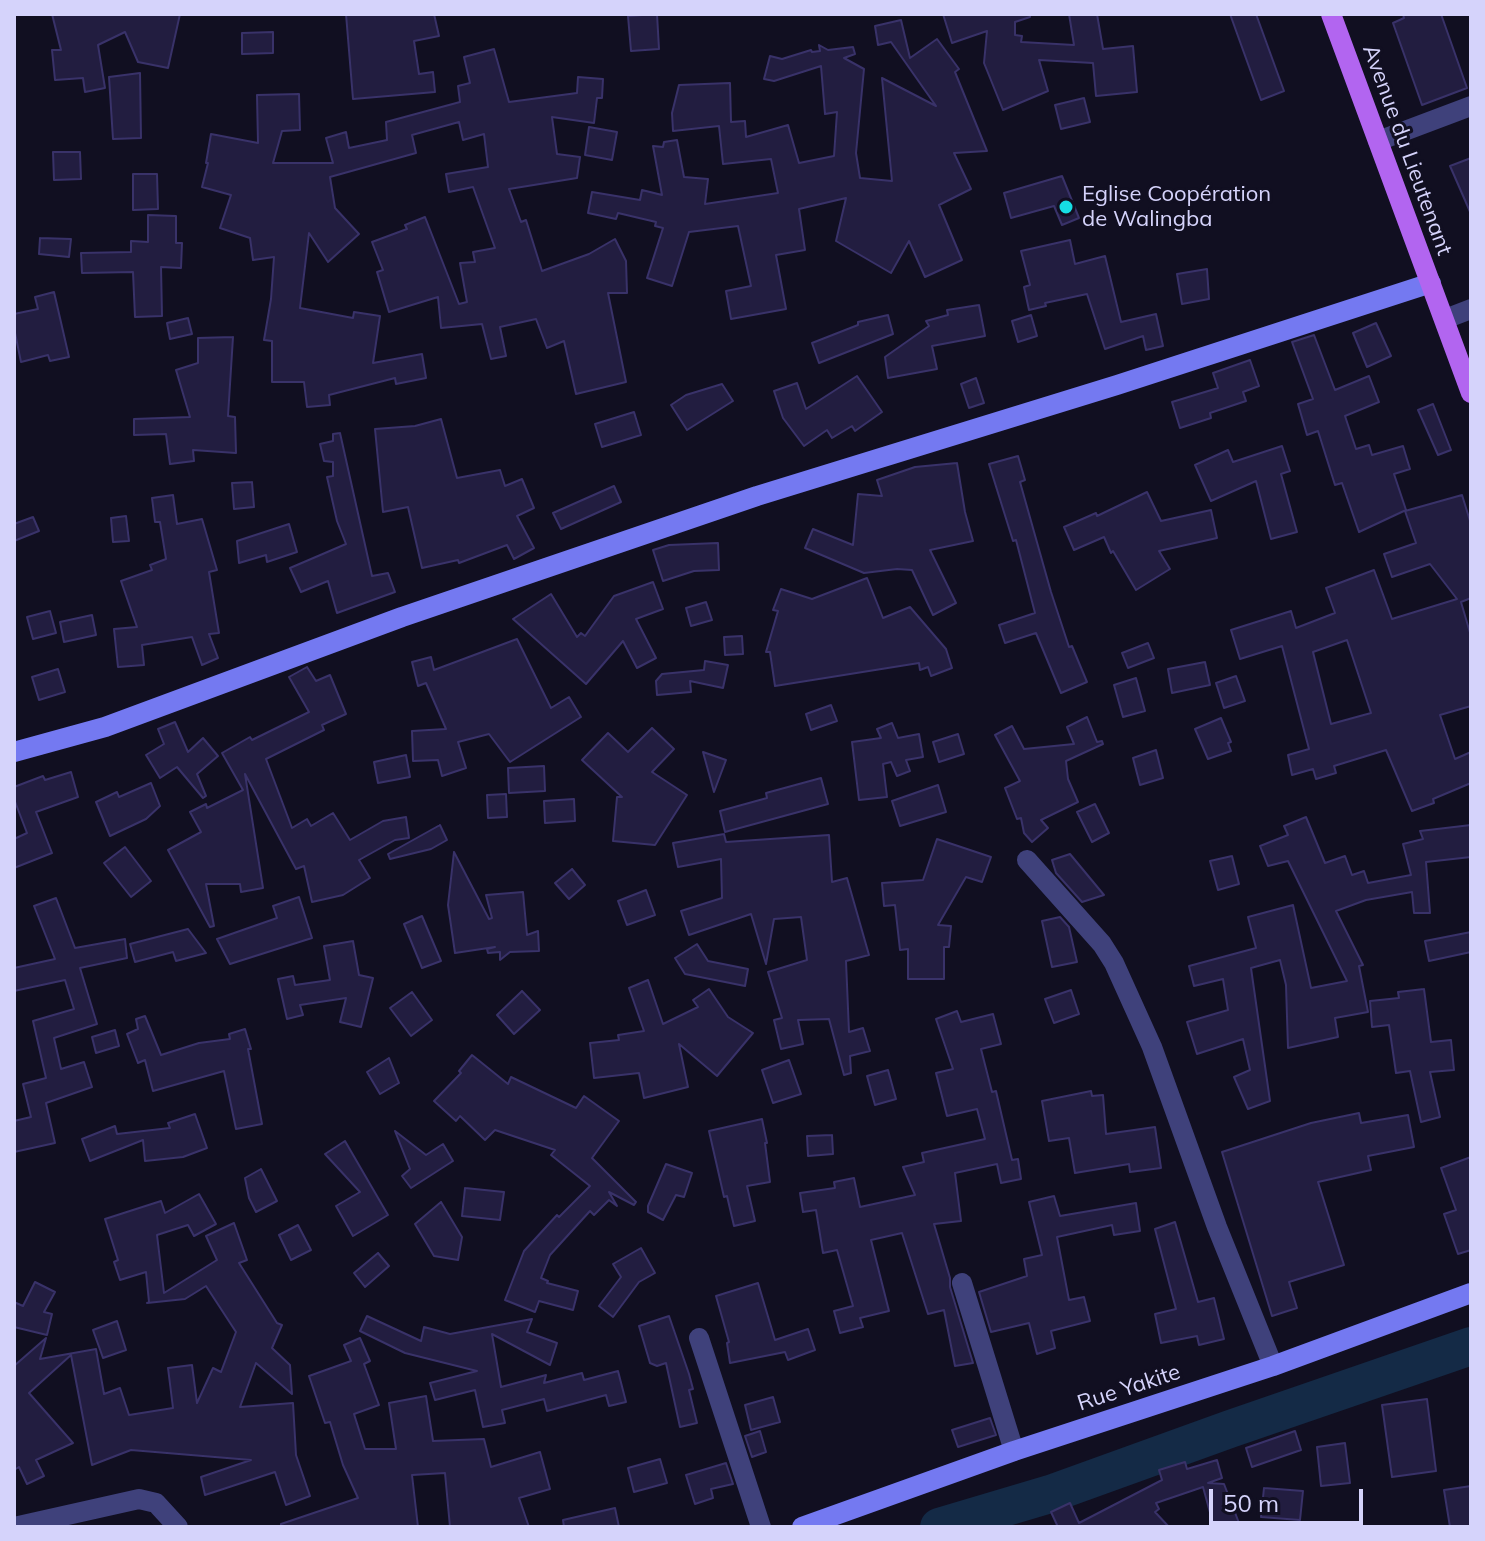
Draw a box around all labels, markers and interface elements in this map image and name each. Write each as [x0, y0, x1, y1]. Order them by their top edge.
street label: Avenue du Lieutenant [1357, 41, 1457, 259]
place label: Eglise Coopération de Walingba [1082, 181, 1271, 232]
marker: Eglise Coopération de Walingba [1057, 198, 1075, 216]
street label: Rue Yakite [1074, 1359, 1184, 1417]
scale bar [1213, 1473, 1367, 1523]
text: 50 m [1223, 1488, 1279, 1518]

